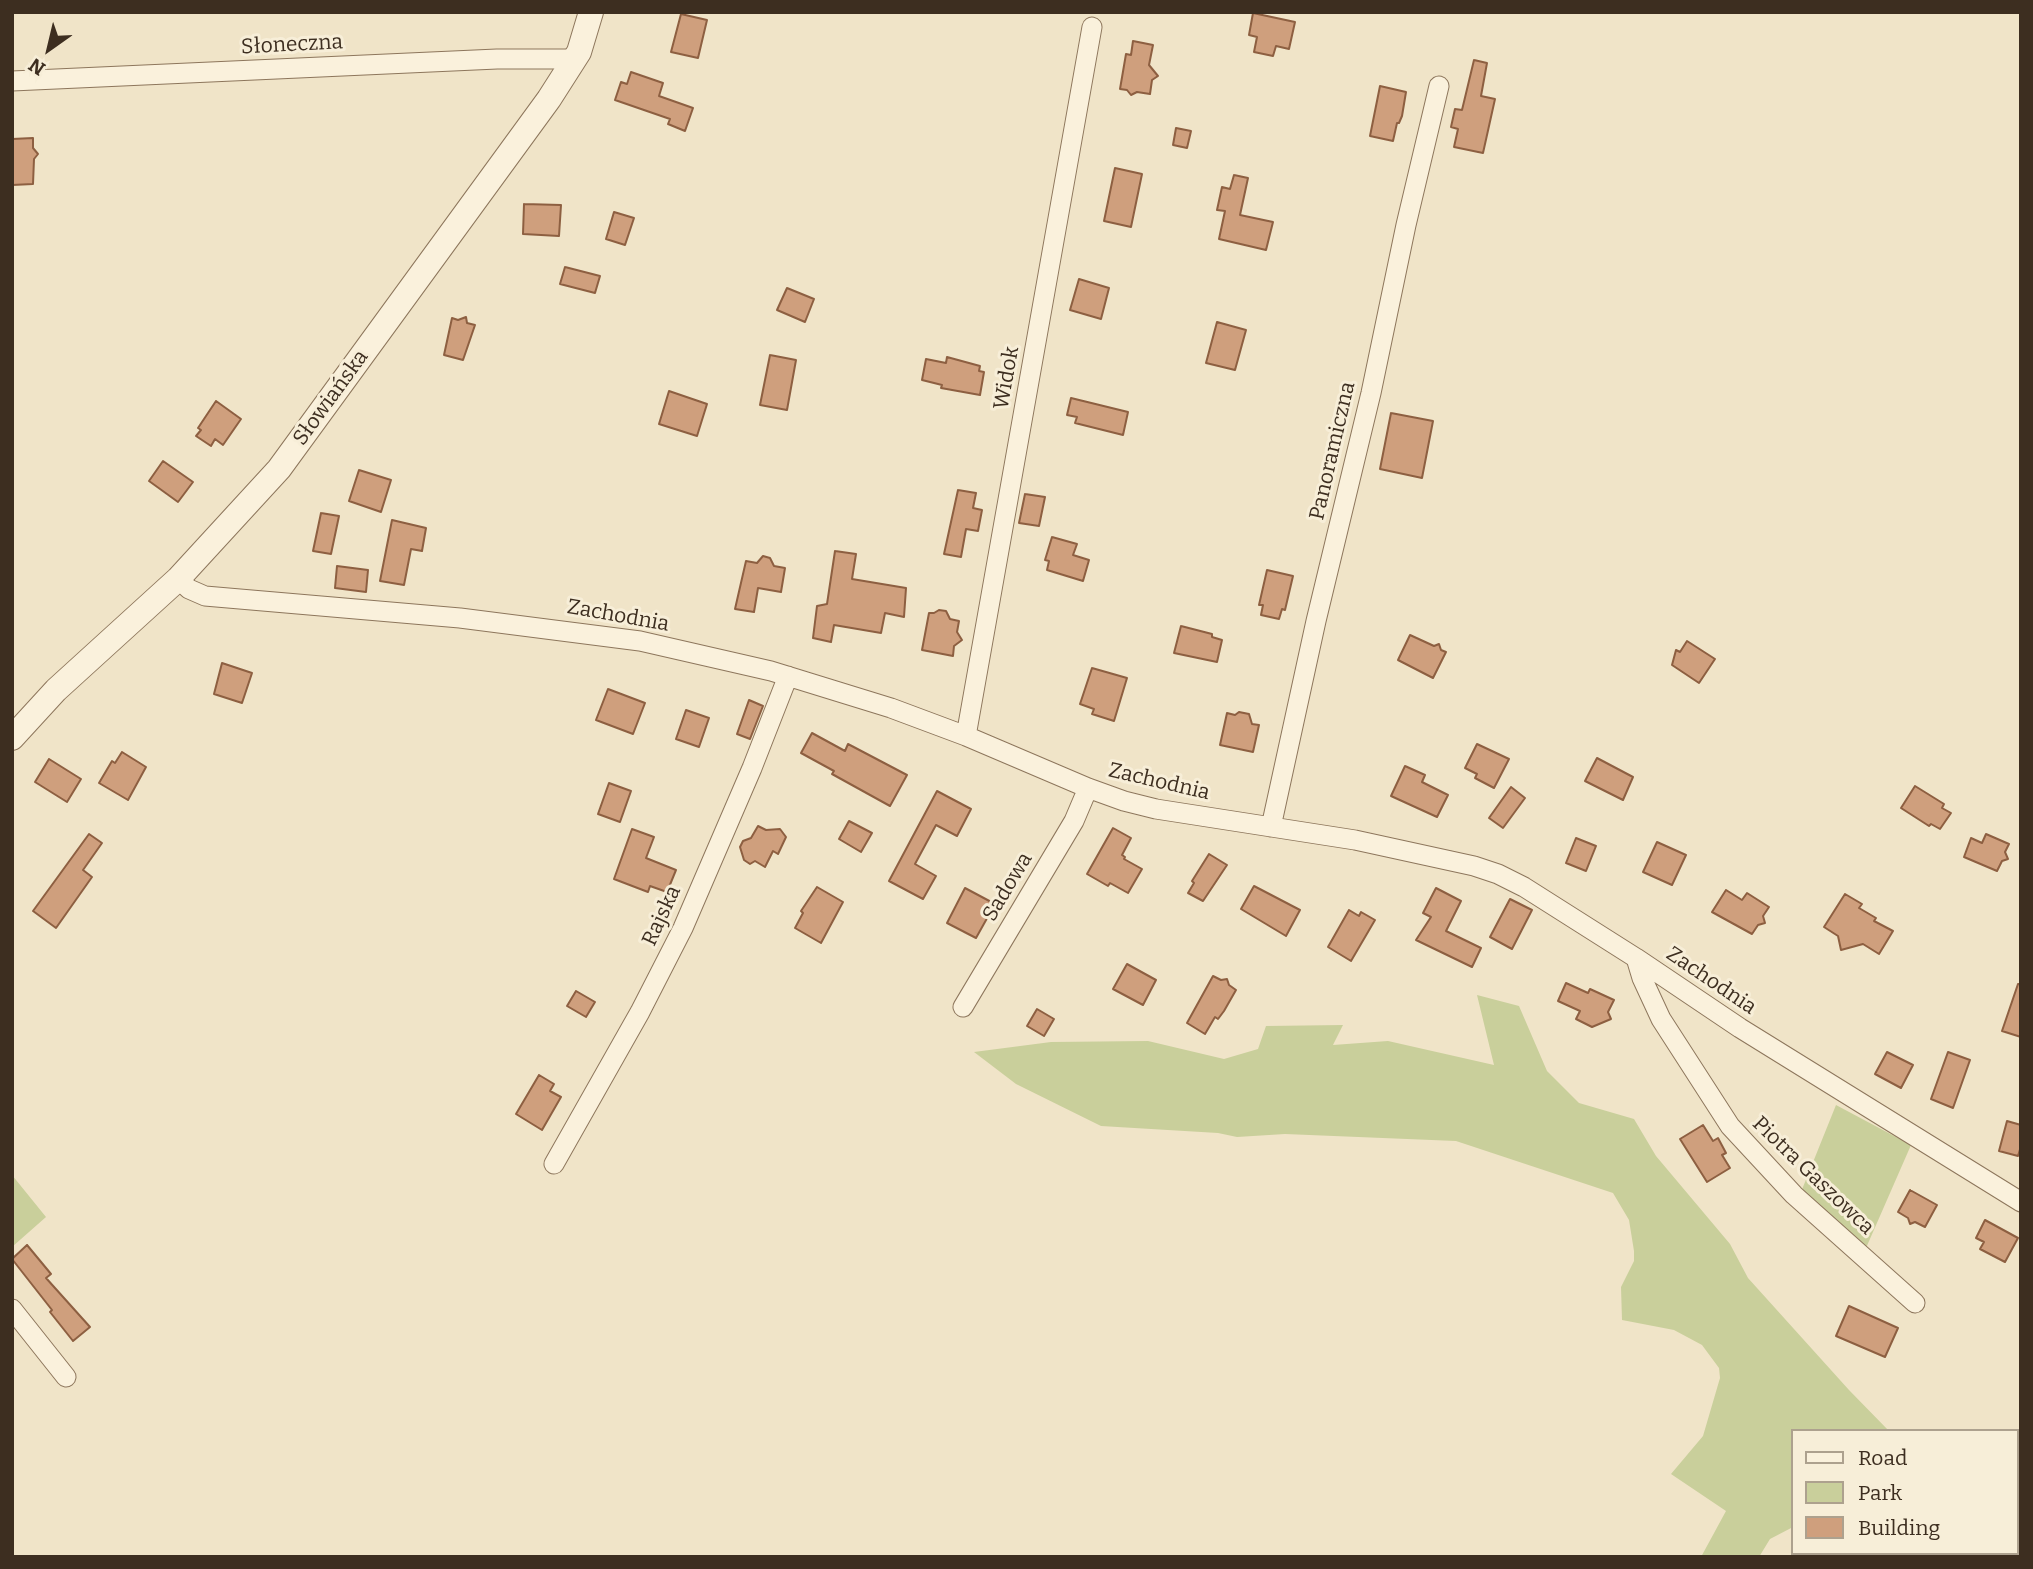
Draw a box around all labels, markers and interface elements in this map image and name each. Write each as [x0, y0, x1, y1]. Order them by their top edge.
north arrow [14, 14, 84, 84]
street label: Słoneczna [240, 30, 344, 60]
text: N [24, 53, 49, 80]
street label: Słowiańska [288, 345, 374, 451]
street label: Widok [989, 345, 1025, 411]
street label: Panoramiczna [1305, 380, 1361, 522]
street label: Zachodnia [565, 595, 671, 637]
street label: Zachodnia [1106, 758, 1212, 806]
street label: Sadowa [978, 848, 1038, 926]
street label: Rajska [637, 882, 687, 950]
street label: Zachodnia [1661, 942, 1761, 1020]
street label: Piotra Gaszowca [1747, 1112, 1879, 1240]
legend [1792, 1429, 2019, 1555]
text: Road [1858, 1445, 1907, 1471]
text: Park [1858, 1480, 1902, 1506]
text: Building [1858, 1515, 1940, 1541]

